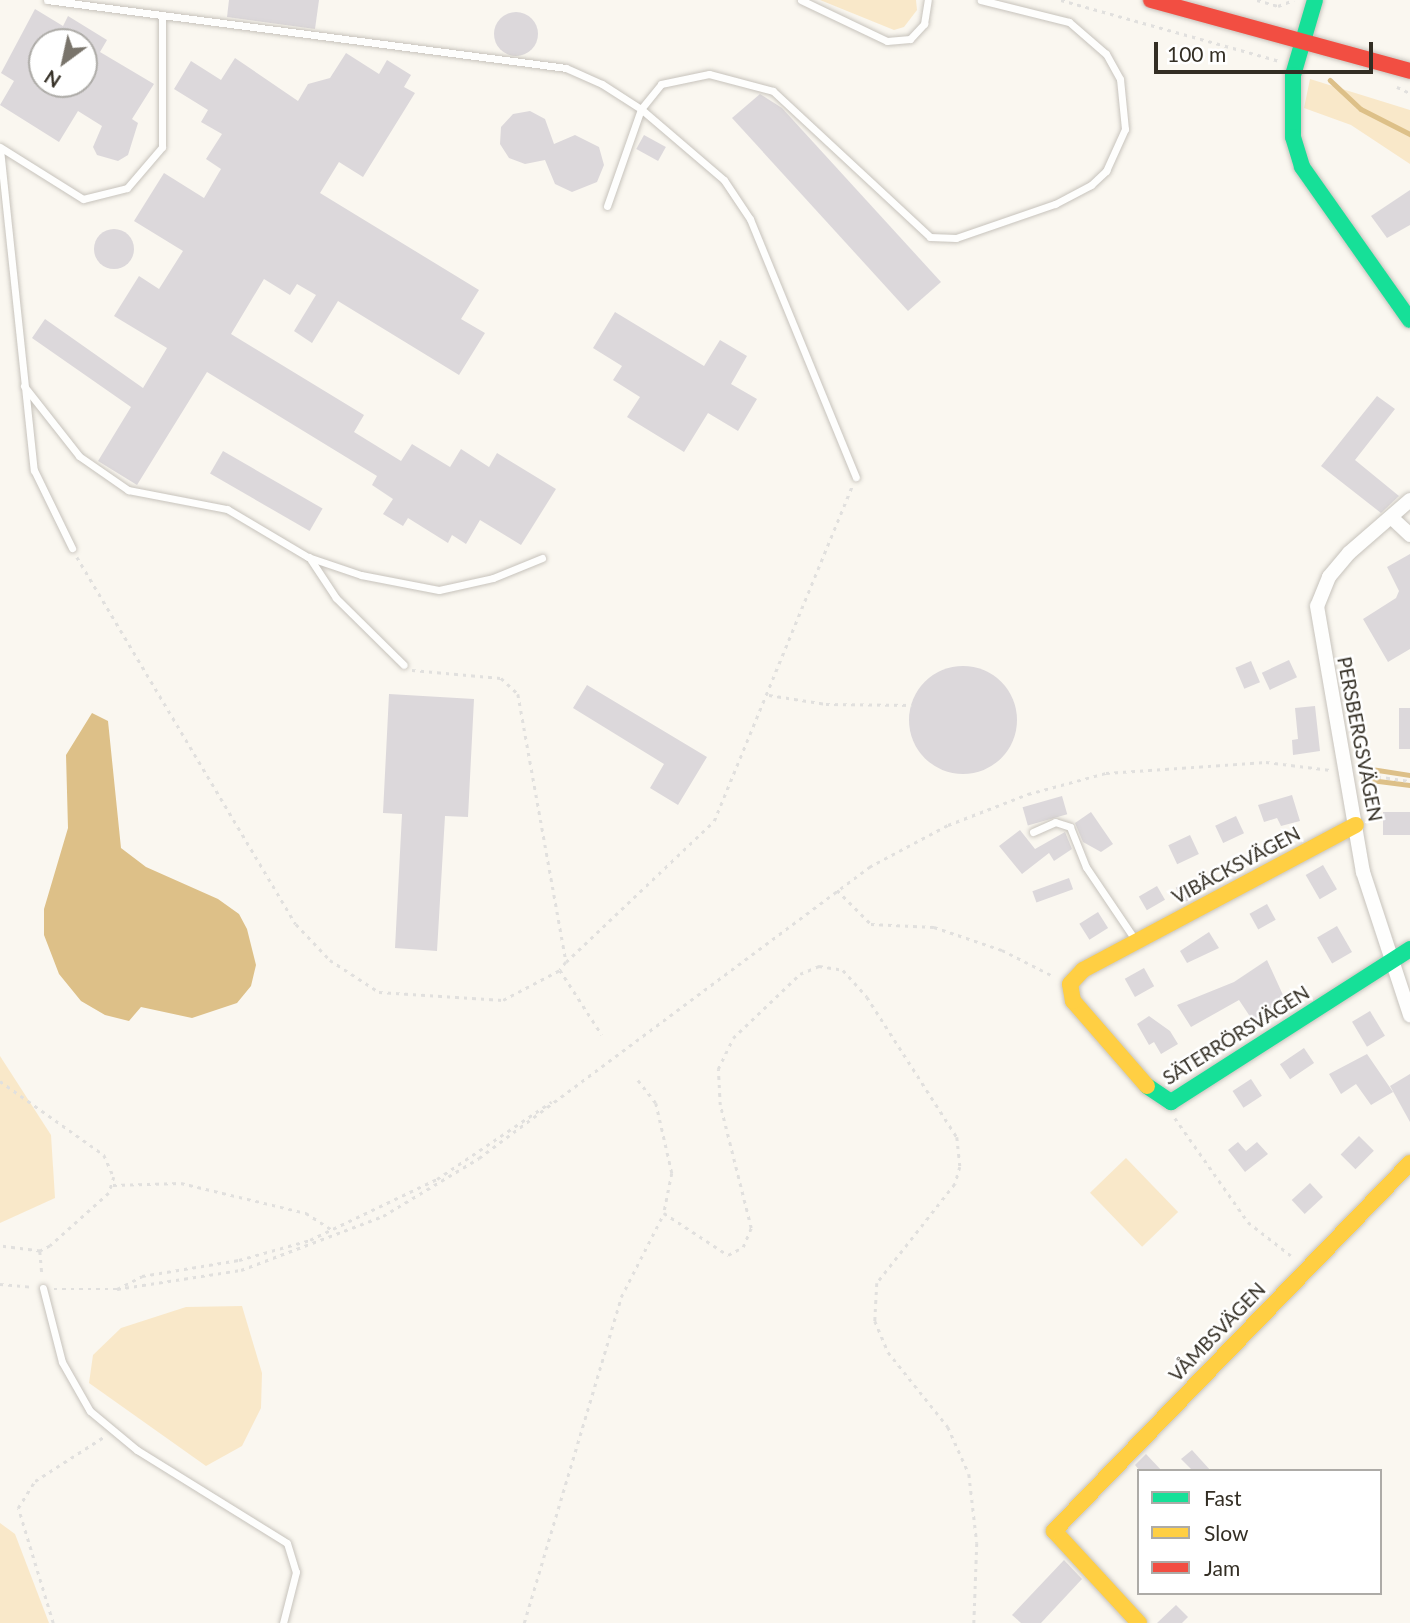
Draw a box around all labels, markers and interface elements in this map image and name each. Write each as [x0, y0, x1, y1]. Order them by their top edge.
north arrow [28, 28, 98, 98]
scale bar [1158, 28, 1377, 72]
text: 100 m [1167, 41, 1226, 66]
text: N [40, 66, 65, 93]
street label: PERSBERGSVÄGEN [1333, 655, 1387, 823]
street label: VIBÄCKSVÄGEN [1168, 822, 1304, 908]
street label: SÄTERRÖRSVÄGEN [1159, 981, 1313, 1089]
street label: VÅMBSVÄGEN [1164, 1278, 1270, 1386]
legend [1137, 1469, 1382, 1595]
text: Fast [1204, 1485, 1241, 1510]
text: Slow [1204, 1520, 1248, 1545]
text: Jam [1204, 1555, 1240, 1580]

